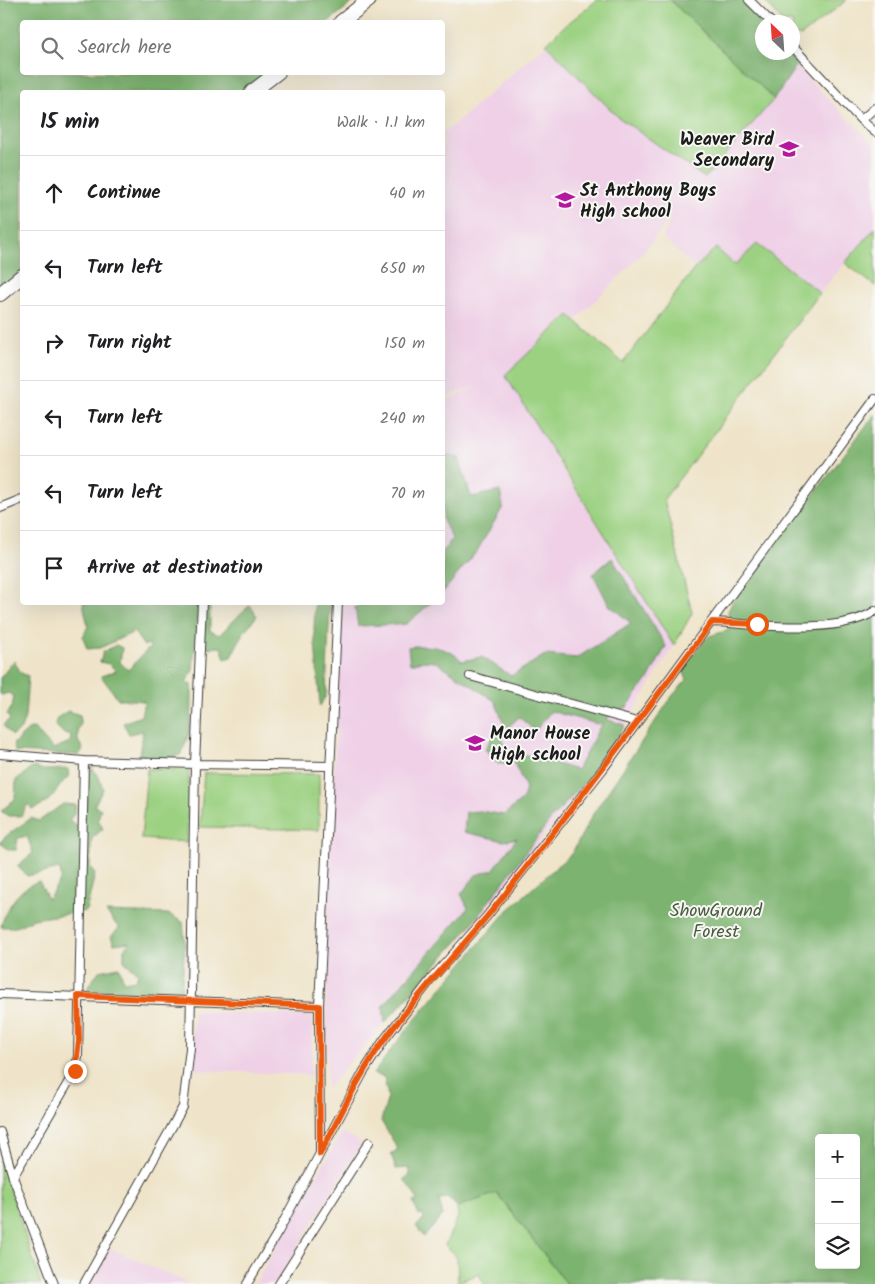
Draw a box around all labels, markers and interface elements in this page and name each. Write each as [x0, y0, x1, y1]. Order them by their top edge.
north arrow [755, 15, 800, 60]
search box [20, 20, 445, 75]
text: Search here [78, 33, 172, 63]
icon: search [38, 34, 66, 62]
text: 15 min [40, 106, 99, 139]
text: Walk · 1.1 km [336, 110, 425, 135]
place label: Weaver Bird Secondary [680, 126, 775, 176]
school or university icon: Weaver Bird Secondary [778, 138, 800, 160]
place label: St Anthony Boys High school [580, 177, 717, 227]
text: Continue [87, 178, 160, 208]
icon: ahead [40, 179, 68, 207]
text: 40 m [389, 181, 425, 206]
school or university icon: St Anthony Boys High school [554, 189, 576, 211]
text: Turn left [87, 253, 162, 283]
icon: left [40, 254, 68, 282]
text: 650 m [380, 256, 425, 281]
text: Turn right [87, 328, 172, 358]
icon: right [40, 329, 68, 357]
text: 150 m [384, 331, 425, 356]
text: Turn left [87, 403, 162, 433]
icon: left [40, 404, 68, 432]
text: 240 m [380, 406, 425, 431]
text: Turn left [87, 478, 162, 508]
icon: left [40, 479, 68, 507]
text: 70 m [390, 481, 425, 506]
text: Arrive at destination [87, 553, 263, 583]
icon: arrive [40, 554, 68, 582]
route start [746, 613, 769, 636]
place label: Manor House High school [490, 720, 590, 770]
school or university icon: Manor House High school [464, 732, 486, 754]
park label: ShowGround Forest [670, 897, 763, 947]
route end [64, 1060, 87, 1083]
map controls [815, 1134, 860, 1269]
button: + [815, 1134, 860, 1179]
button: − [815, 1179, 860, 1224]
button: layers [815, 1224, 860, 1269]

